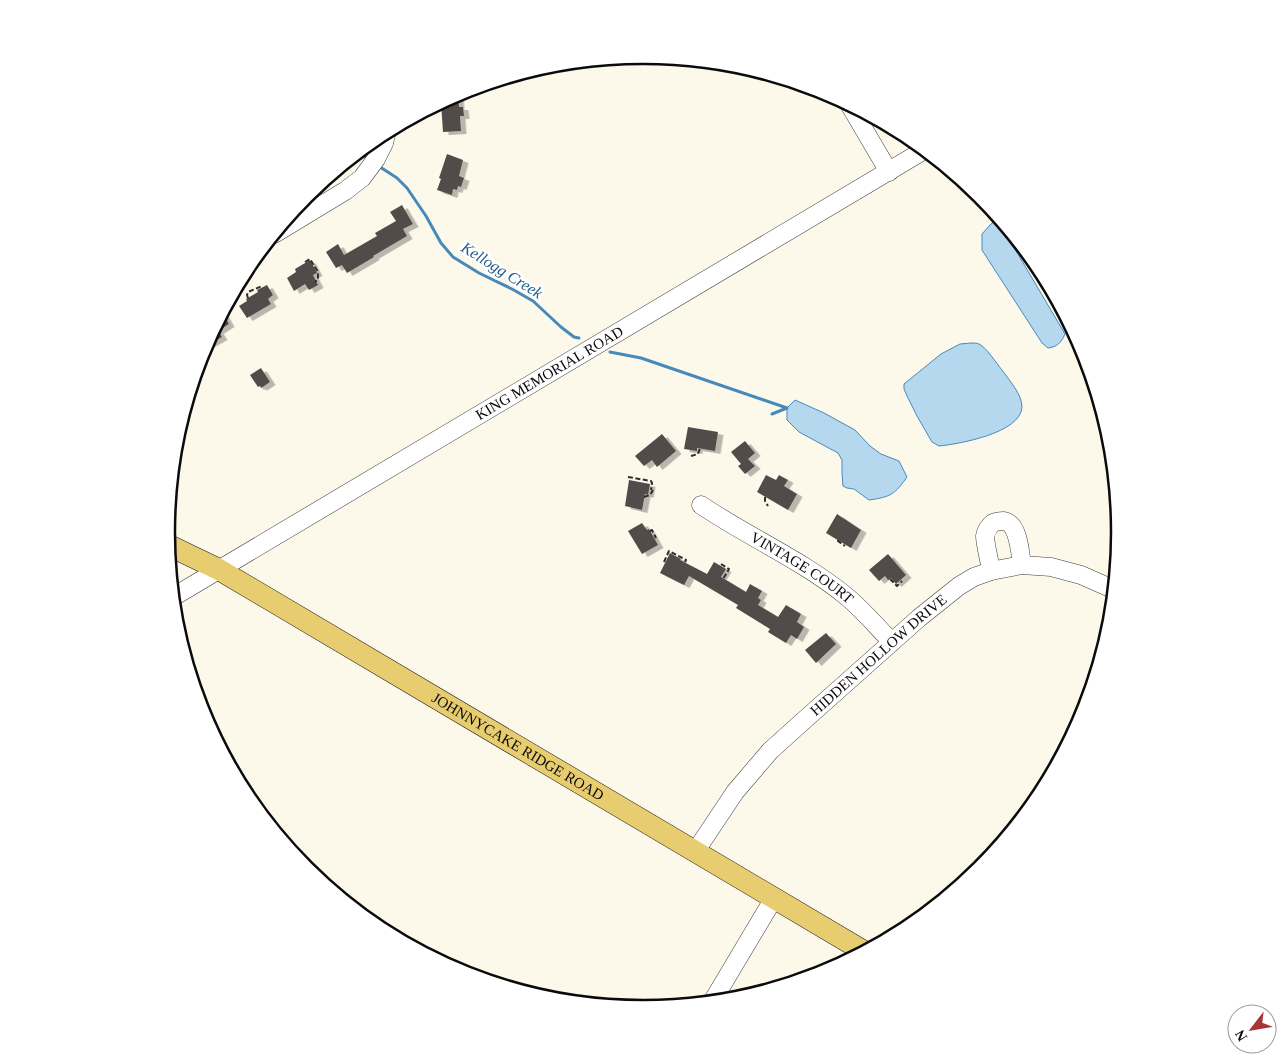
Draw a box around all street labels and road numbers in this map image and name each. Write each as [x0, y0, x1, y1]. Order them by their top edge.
street label: KING MEMORIAL ROAD [473, 323, 626, 423]
street label: VINTAGE COURT [748, 529, 857, 607]
street label: HIDDEN HOLLOW DRIVE [807, 591, 950, 719]
street label: JOHNNYCAKE RIDGE ROAD [429, 690, 607, 804]

